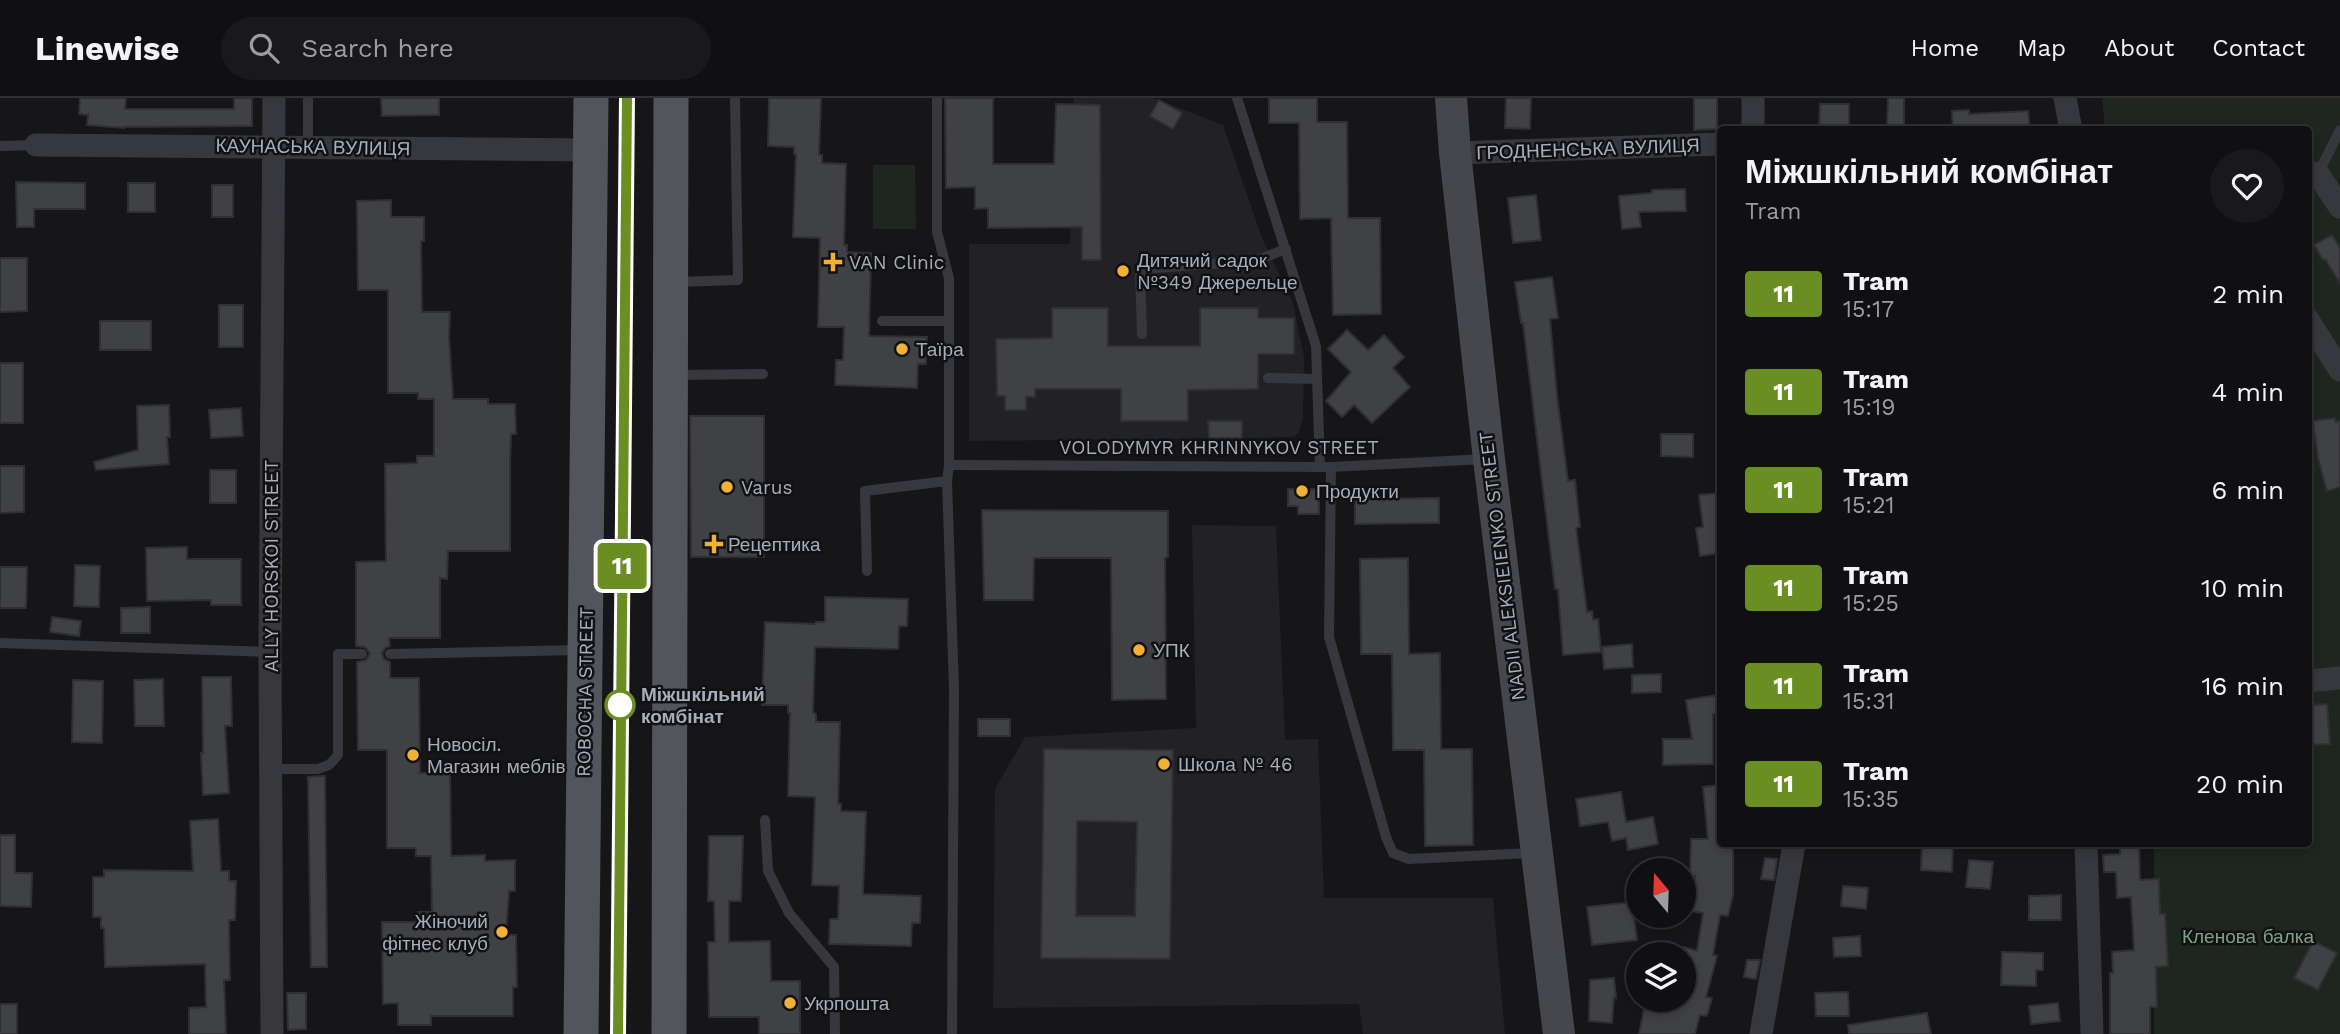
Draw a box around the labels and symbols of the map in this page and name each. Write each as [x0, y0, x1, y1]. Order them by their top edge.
street label: КАУНАСЬКА ВУЛИЦЯ [215, 134, 411, 160]
street label: ГРОДНЕНСЬКА ВУЛИЦЯ [1476, 134, 1700, 164]
place label: Дитячий садок №349 Джерельце [1137, 249, 1298, 294]
place label: VAN Clinic [849, 251, 945, 274]
marker: VAN Clinic [823, 252, 843, 272]
marker: Дитячий садок №349 Джерельце [1115, 263, 1131, 279]
place label: Таїра [916, 338, 964, 361]
marker: Таїра [894, 341, 910, 357]
street label: NADII ALEKSIEIENKO STREET [1474, 430, 1530, 702]
street label: VOLODYMYR KHRINNYKOV STREET [1059, 436, 1379, 459]
street label: ALLY HORSKOI STREET [260, 460, 283, 672]
place label: Varus [741, 476, 792, 499]
marker: Varus [719, 479, 735, 495]
place label: Продукти [1316, 480, 1399, 503]
marker: Продукти [1294, 483, 1310, 499]
place label: Рецептика [728, 533, 821, 556]
marker: Рецептика [706, 536, 722, 552]
line badge: 11 [590, 543, 654, 589]
street label: ROBOCHA STREET [572, 607, 598, 777]
place label: УПК [1153, 639, 1190, 662]
marker: УПК [1131, 642, 1147, 658]
place label: Міжшкільний комбінат [641, 683, 765, 728]
marker: Міжшкільний комбінат [605, 690, 635, 720]
place label: Новосіл. Магазин меблів [427, 733, 566, 778]
marker: Новосіл. Магазин меблів [405, 747, 421, 763]
place label: Школа № 46 [1178, 753, 1293, 776]
marker: Школа № 46 [1156, 756, 1172, 772]
north arrow [1626, 858, 1696, 928]
place label: Жіночий фітнес клуб [382, 910, 488, 955]
marker: Жіночий фітнес клуб [494, 924, 510, 940]
park label: Кленова балка [2182, 925, 2314, 948]
place label: Укрпошта [804, 992, 890, 1015]
marker: Укрпошта [782, 995, 798, 1011]

